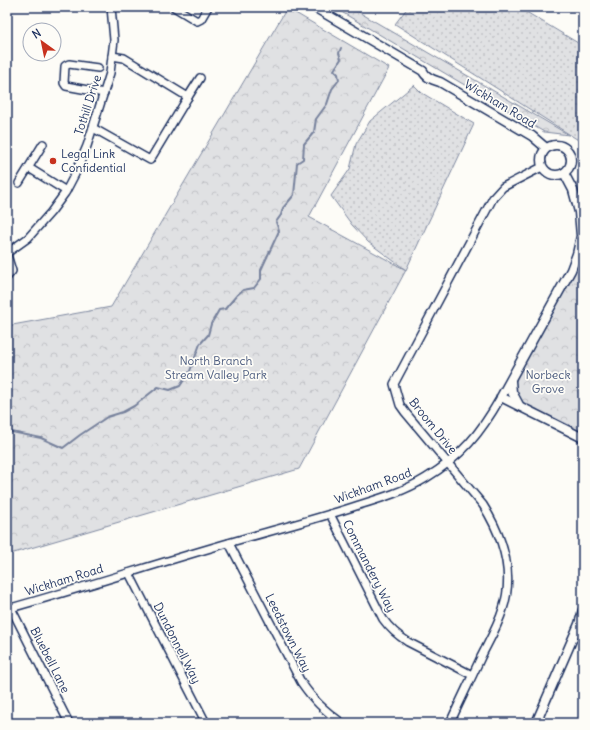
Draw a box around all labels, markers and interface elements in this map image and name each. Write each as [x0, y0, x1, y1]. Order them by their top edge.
north arrow [22, 22, 62, 62]
text: N [30, 26, 44, 42]
street label: Tothill Drive [71, 73, 104, 137]
street label: Wickham Road [462, 76, 539, 131]
place label: Legal Link Confidential [61, 146, 126, 175]
marker: Legal Link Confidential [48, 156, 58, 166]
park label: North Branch Stream Valley Park [165, 353, 267, 382]
park label: Norbeck Grove [525, 367, 571, 396]
street label: Broom Drive [406, 395, 461, 457]
street label: Wickham Road [332, 465, 414, 506]
street label: Commandery Way [340, 517, 399, 614]
street label: Wickham Road [23, 560, 105, 599]
street label: Leedstown Way [262, 591, 315, 674]
street label: Dundonnell Way [151, 600, 204, 686]
street label: Bluebell Lane [27, 624, 73, 695]

